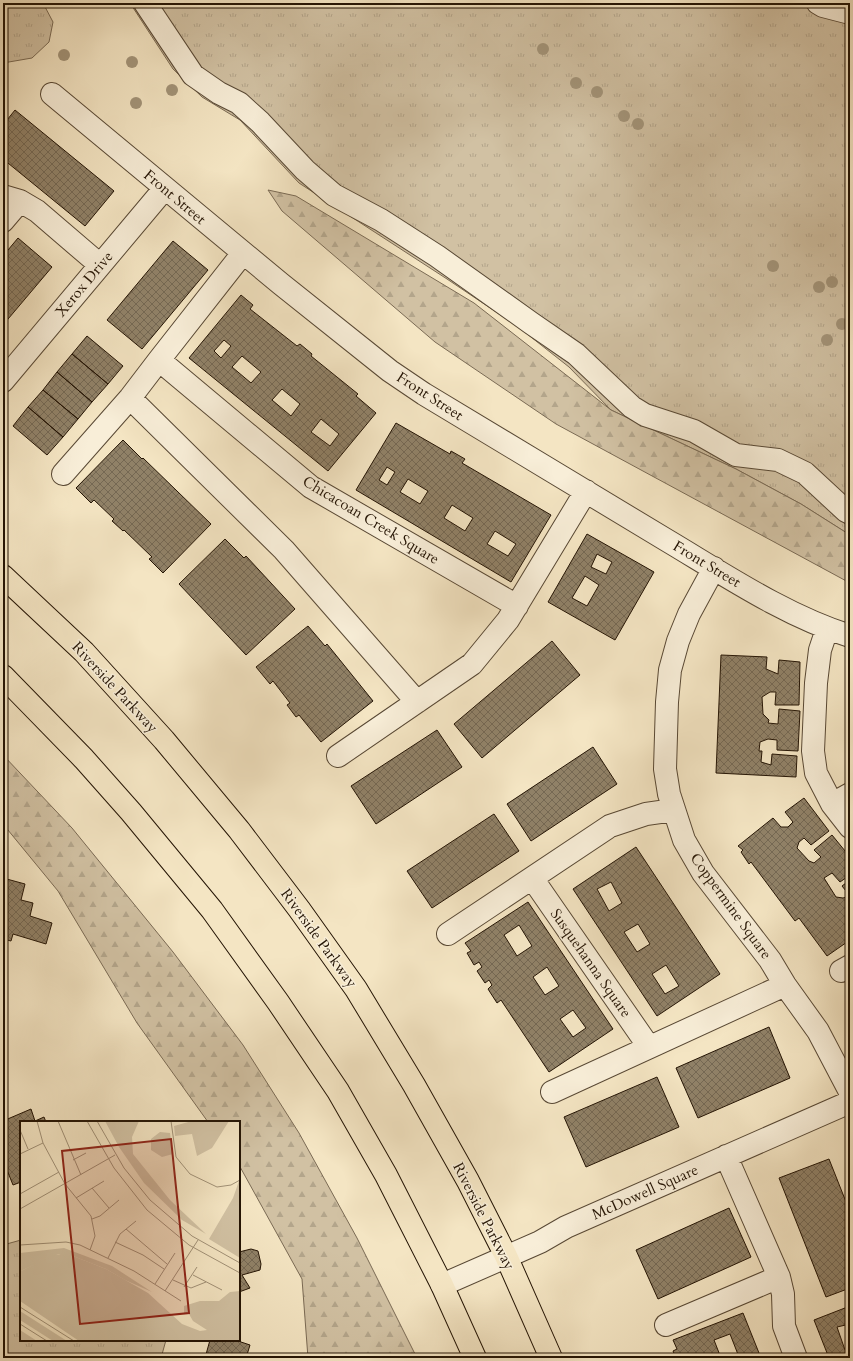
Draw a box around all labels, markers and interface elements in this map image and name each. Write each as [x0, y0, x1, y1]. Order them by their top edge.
street label: Front Street [140, 165, 211, 229]
street label: Xerox Drive [51, 247, 117, 321]
street label: Front Street [393, 367, 467, 425]
street label: Chicacoan Creek Square [299, 471, 443, 569]
street label: Front Street [669, 536, 745, 592]
street label: Riverside Parkway [68, 637, 163, 737]
street label: Coppermine Square [686, 849, 776, 963]
street label: Riverside Parkway [276, 884, 362, 992]
street label: Susquehanna Square [546, 905, 636, 1022]
inset map [20, 1121, 240, 1341]
street label: Riverside Parkway [448, 1159, 520, 1273]
street label: McDowell Square [589, 1160, 701, 1224]

